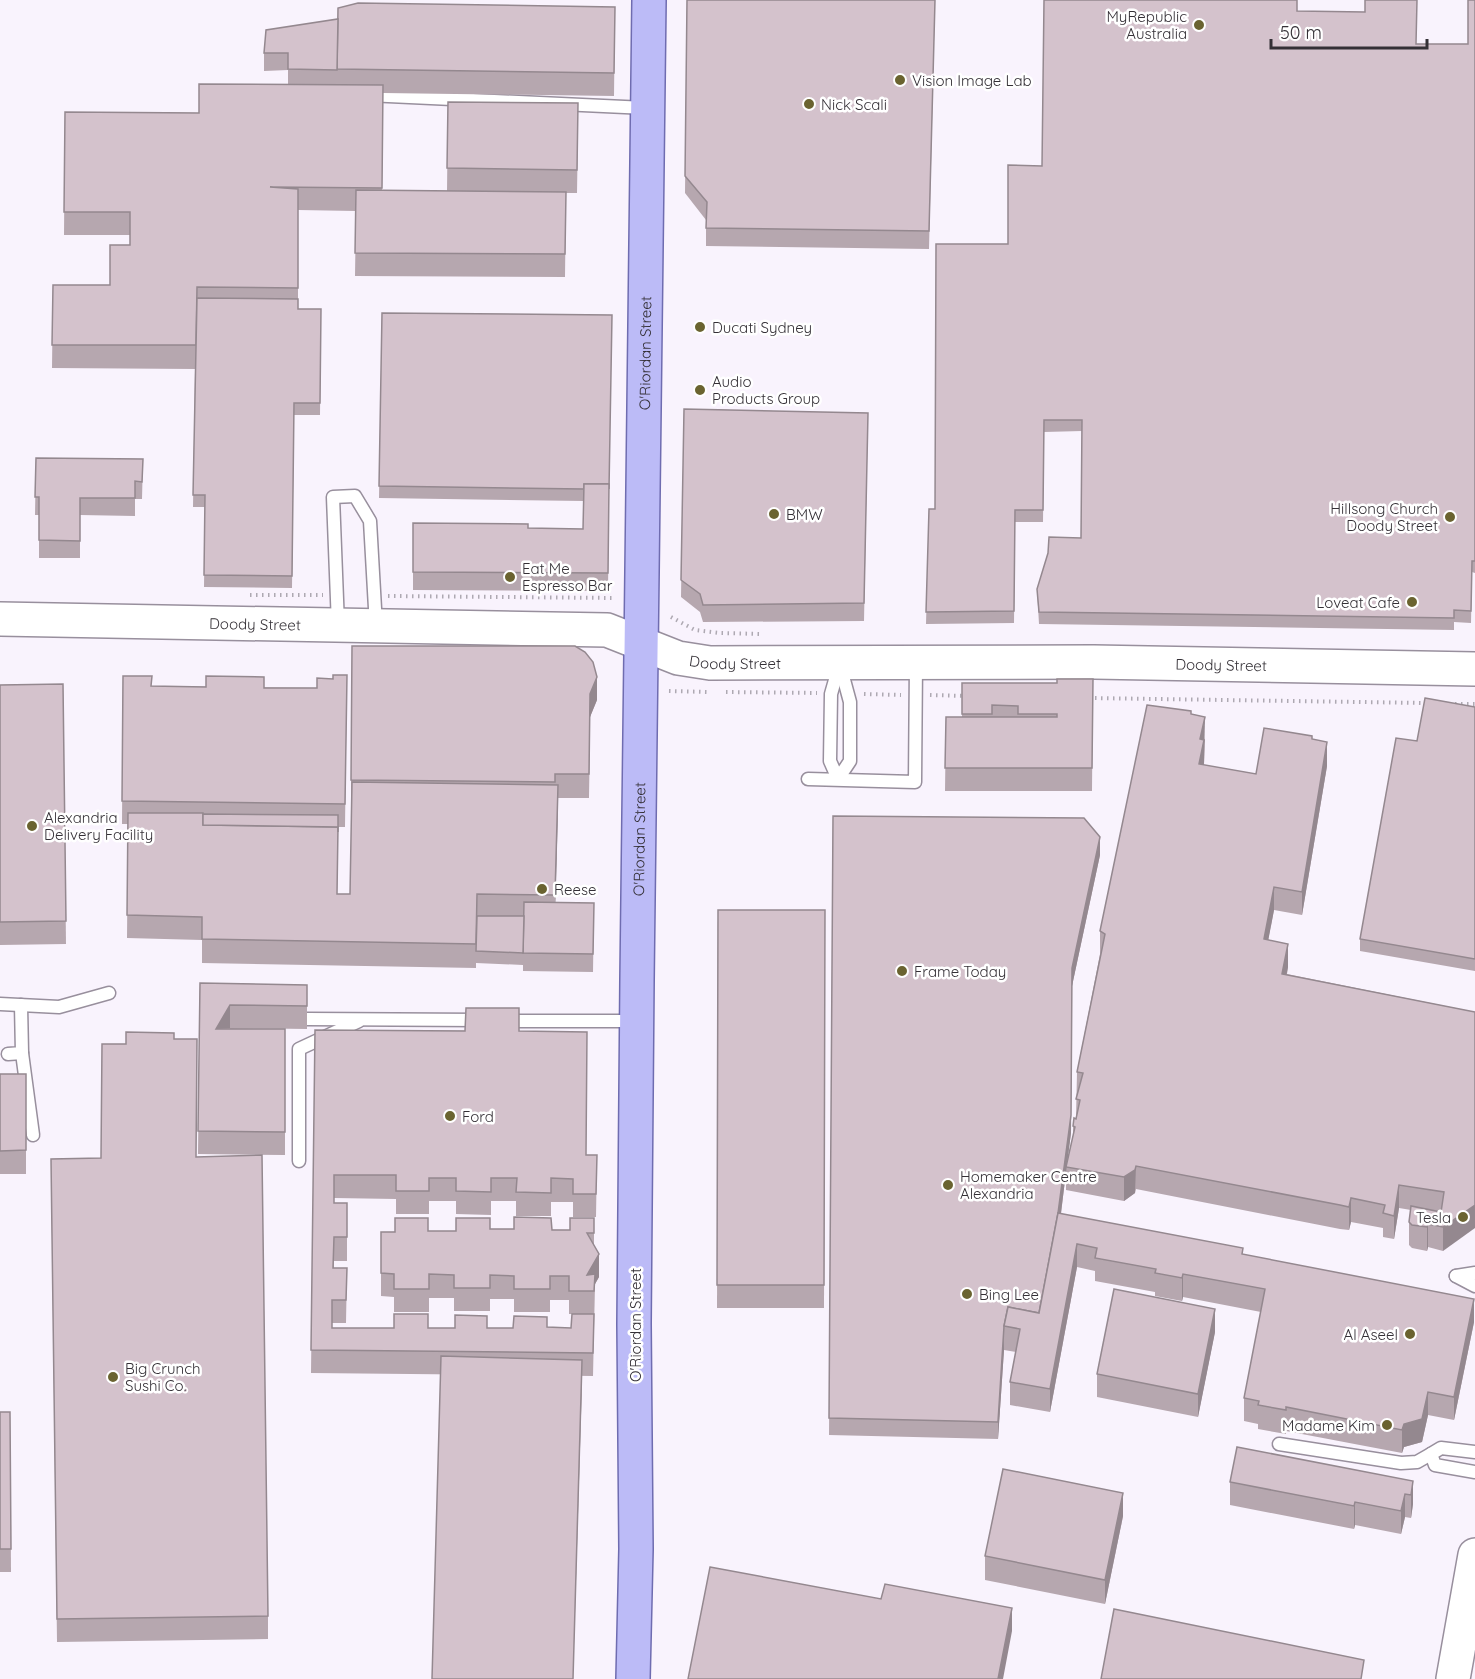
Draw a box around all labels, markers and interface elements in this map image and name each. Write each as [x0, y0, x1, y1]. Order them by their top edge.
place label: MyRepublic Australia [1106, 7, 1187, 43]
scale bar [1271, 12, 1427, 50]
marker: MyRepublic Australia [1192, 18, 1206, 32]
text: 50 m [1280, 21, 1322, 44]
place label: Vision Image Lab [912, 71, 1032, 90]
marker: Vision Image Lab [893, 73, 907, 87]
place label: Nick Scali [821, 95, 887, 114]
marker: Nick Scali [802, 97, 816, 111]
street label: O'Riordan Street [634, 296, 655, 410]
place label: Ducati Sydney [712, 318, 812, 337]
marker: Ducati Sydney [693, 320, 707, 334]
place label: Audio Products Group [712, 372, 820, 408]
marker: Audio Products Group [693, 383, 707, 397]
place label: Hillsong Church Doody Street [1330, 499, 1438, 535]
place label: BMW [786, 505, 823, 524]
marker: BMW [767, 507, 781, 521]
marker: Hillsong Church Doody Street [1443, 510, 1457, 524]
place label: Eat Me Espresso Bar [522, 559, 613, 595]
marker: Eat Me Espresso Bar [503, 570, 517, 584]
place label: Loveat Cafe [1316, 593, 1400, 612]
marker: Loveat Cafe [1405, 595, 1419, 609]
street label: Doody Street [209, 613, 301, 634]
street label: Doody Street [688, 650, 781, 673]
street label: Doody Street [1175, 654, 1267, 675]
street label: O'Riordan Street [629, 782, 649, 896]
place label: Alexandria Delivery Facility [44, 808, 153, 844]
marker: Alexandria Delivery Facility [25, 819, 39, 833]
place label: Reese [554, 880, 596, 899]
marker: Reese [535, 882, 549, 896]
place label: Frame Today [914, 962, 1006, 981]
marker: Frame Today [895, 964, 909, 978]
place label: Ford [462, 1107, 494, 1126]
marker: Ford [443, 1109, 457, 1123]
place label: Homemaker Centre Alexandria [960, 1167, 1097, 1203]
marker: Homemaker Centre Alexandria [941, 1178, 955, 1192]
place label: Tesla [1416, 1208, 1451, 1227]
marker: Tesla [1456, 1210, 1470, 1224]
street label: O'Riordan Street [626, 1268, 645, 1382]
place label: Bing Lee [979, 1285, 1039, 1304]
marker: Bing Lee [960, 1287, 974, 1301]
place label: Al Aseel [1344, 1325, 1398, 1344]
marker: Al Aseel [1403, 1327, 1417, 1341]
place label: Big Crunch Sushi Co. [125, 1359, 201, 1395]
marker: Big Crunch Sushi Co. [106, 1370, 120, 1384]
place label: Madame Kim [1282, 1416, 1375, 1435]
marker: Madame Kim [1380, 1418, 1394, 1432]

